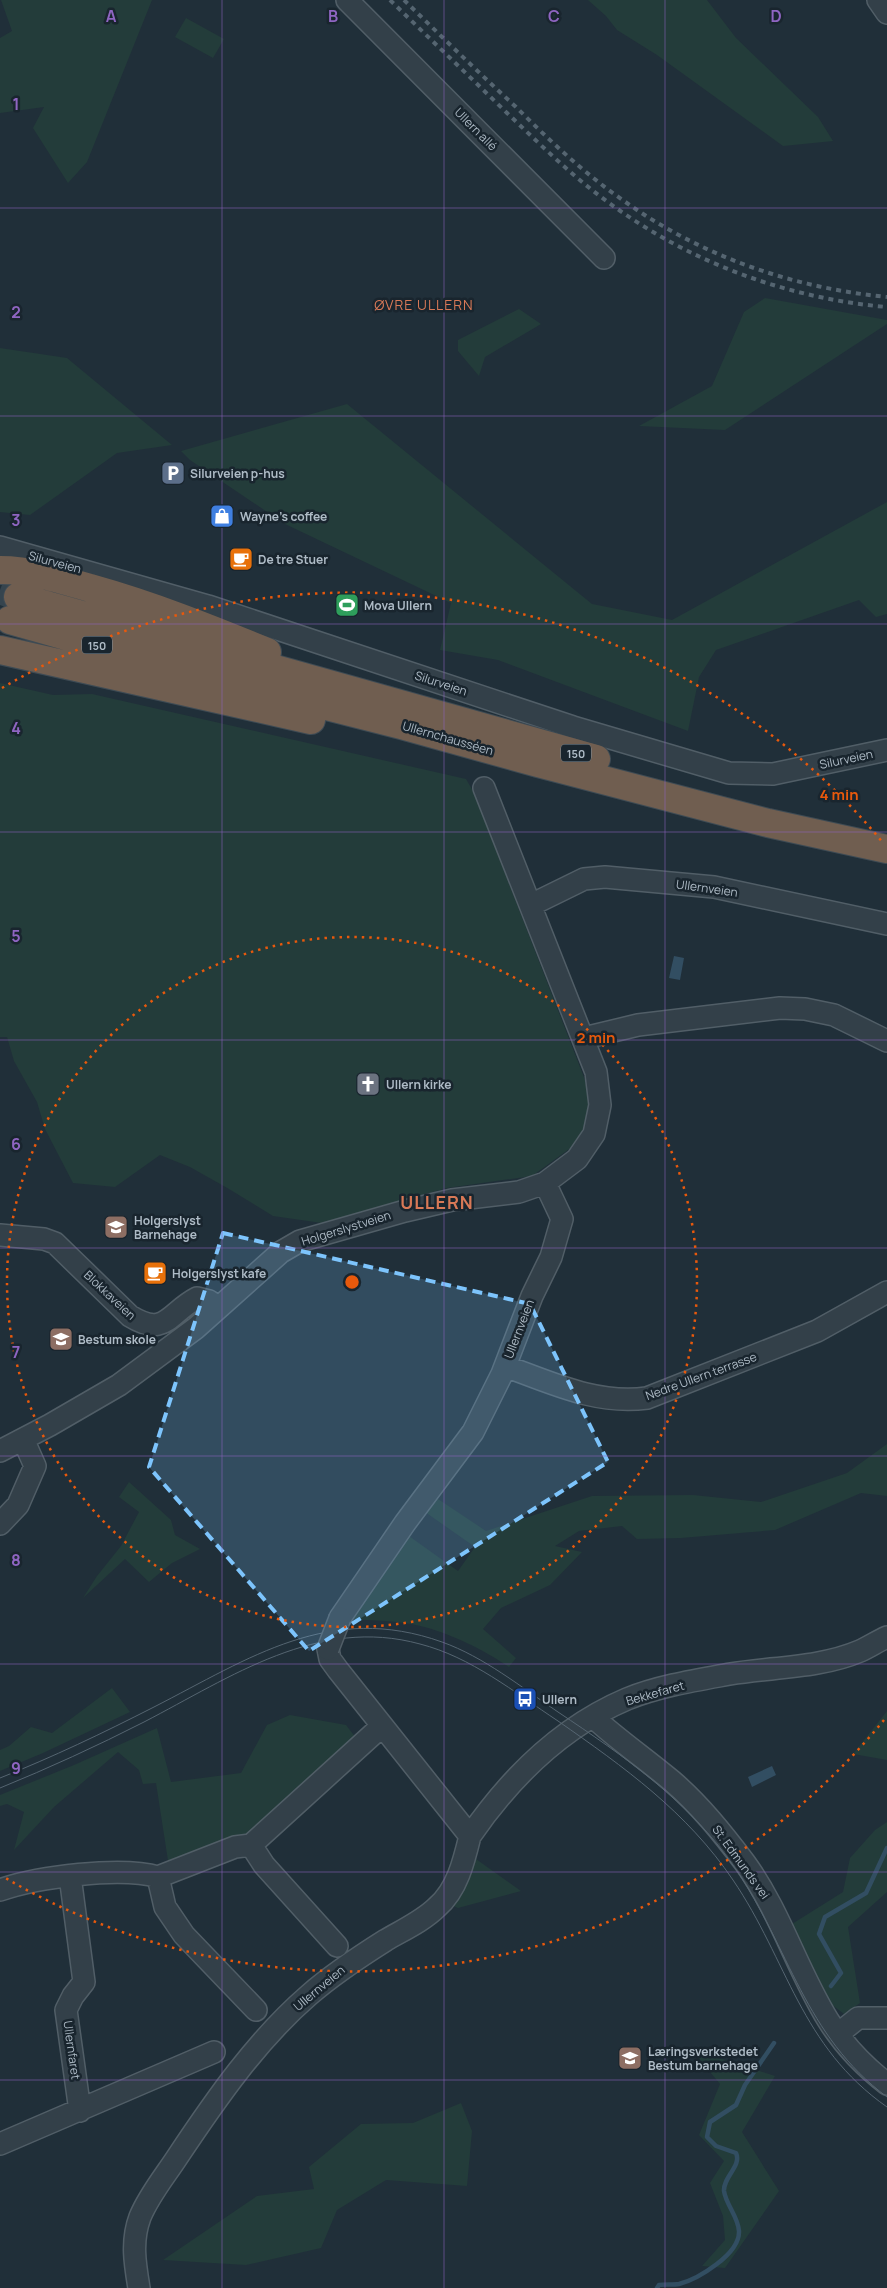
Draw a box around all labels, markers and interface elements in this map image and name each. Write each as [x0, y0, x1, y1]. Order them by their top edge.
text: A [106, 5, 117, 27]
text: B [328, 5, 338, 27]
text: C [548, 5, 560, 27]
text: D [770, 5, 782, 27]
text: 1 [12, 93, 20, 115]
street label: Ullern allé [451, 104, 501, 154]
district label: ØVRE ULLERN [374, 295, 474, 314]
text: 2 [11, 301, 21, 323]
parking icon: Silurveien p-hus [160, 460, 186, 486]
place label: Silurveien p-hus [190, 465, 285, 482]
shop icon: Wayne's coffee [209, 503, 235, 529]
place label: Wayne's coffee [240, 508, 327, 525]
text: 3 [11, 509, 21, 531]
cafe icon: De tre Stuer [228, 546, 254, 572]
street label: Silurveien [27, 547, 83, 577]
place label: De tre Stuer [258, 551, 328, 568]
sports icon: Mova Ullern [334, 592, 360, 618]
place label: Mova Ullern [364, 597, 432, 614]
road number: 150 [82, 636, 112, 654]
street label: Silurveien [413, 667, 469, 699]
text: 4 [11, 717, 21, 739]
street label: Ullernchausséen [401, 717, 495, 759]
road number: 150 [561, 744, 591, 761]
street label: Silurveien [818, 745, 874, 773]
text: 4 min [819, 784, 859, 805]
street label: Ullernveien [675, 875, 739, 901]
text: 5 [11, 925, 21, 947]
text: 2 min [576, 1027, 616, 1048]
church icon: Ullern kirke [355, 1071, 381, 1097]
place label: Ullern kirke [386, 1076, 451, 1093]
text: 6 [11, 1133, 21, 1155]
district label: ULLERN [400, 1190, 474, 1214]
street label: Holgerslystveien [299, 1206, 393, 1250]
place label: Holgerslyst Barnehage [134, 1212, 201, 1243]
school or university icon: Holgerslyst Barnehage [103, 1214, 129, 1240]
cafe icon: Holgerslyst kafe [142, 1260, 168, 1286]
place label: Holgerslyst kafe [172, 1265, 266, 1282]
street label: Blokkaveien [80, 1267, 140, 1323]
centre of rings [343, 1273, 361, 1291]
street label: Ullernveien [500, 1297, 538, 1361]
school or university icon: Bestum skole [48, 1326, 74, 1352]
place label: Bestum skole [78, 1331, 156, 1348]
text: 7 [12, 1341, 20, 1363]
street label: Nedre Ullern terrasse [643, 1348, 759, 1404]
text: 8 [11, 1549, 21, 1571]
street label: Bekkefaret [624, 1677, 686, 1709]
bus stop icon: Ullern [512, 1686, 538, 1712]
place label: Ullern [542, 1691, 577, 1708]
text: 9 [11, 1757, 21, 1779]
street label: St. Edmunds vei [708, 1822, 774, 1902]
street label: Ullernveien [290, 1962, 348, 2014]
street label: Ullernfaret [59, 2019, 85, 2081]
place label: Læringsverkstedet Bestum barnehage [648, 2043, 758, 2074]
school or university icon: Læringsverkstedet Bestum barnehage [617, 2045, 643, 2071]

